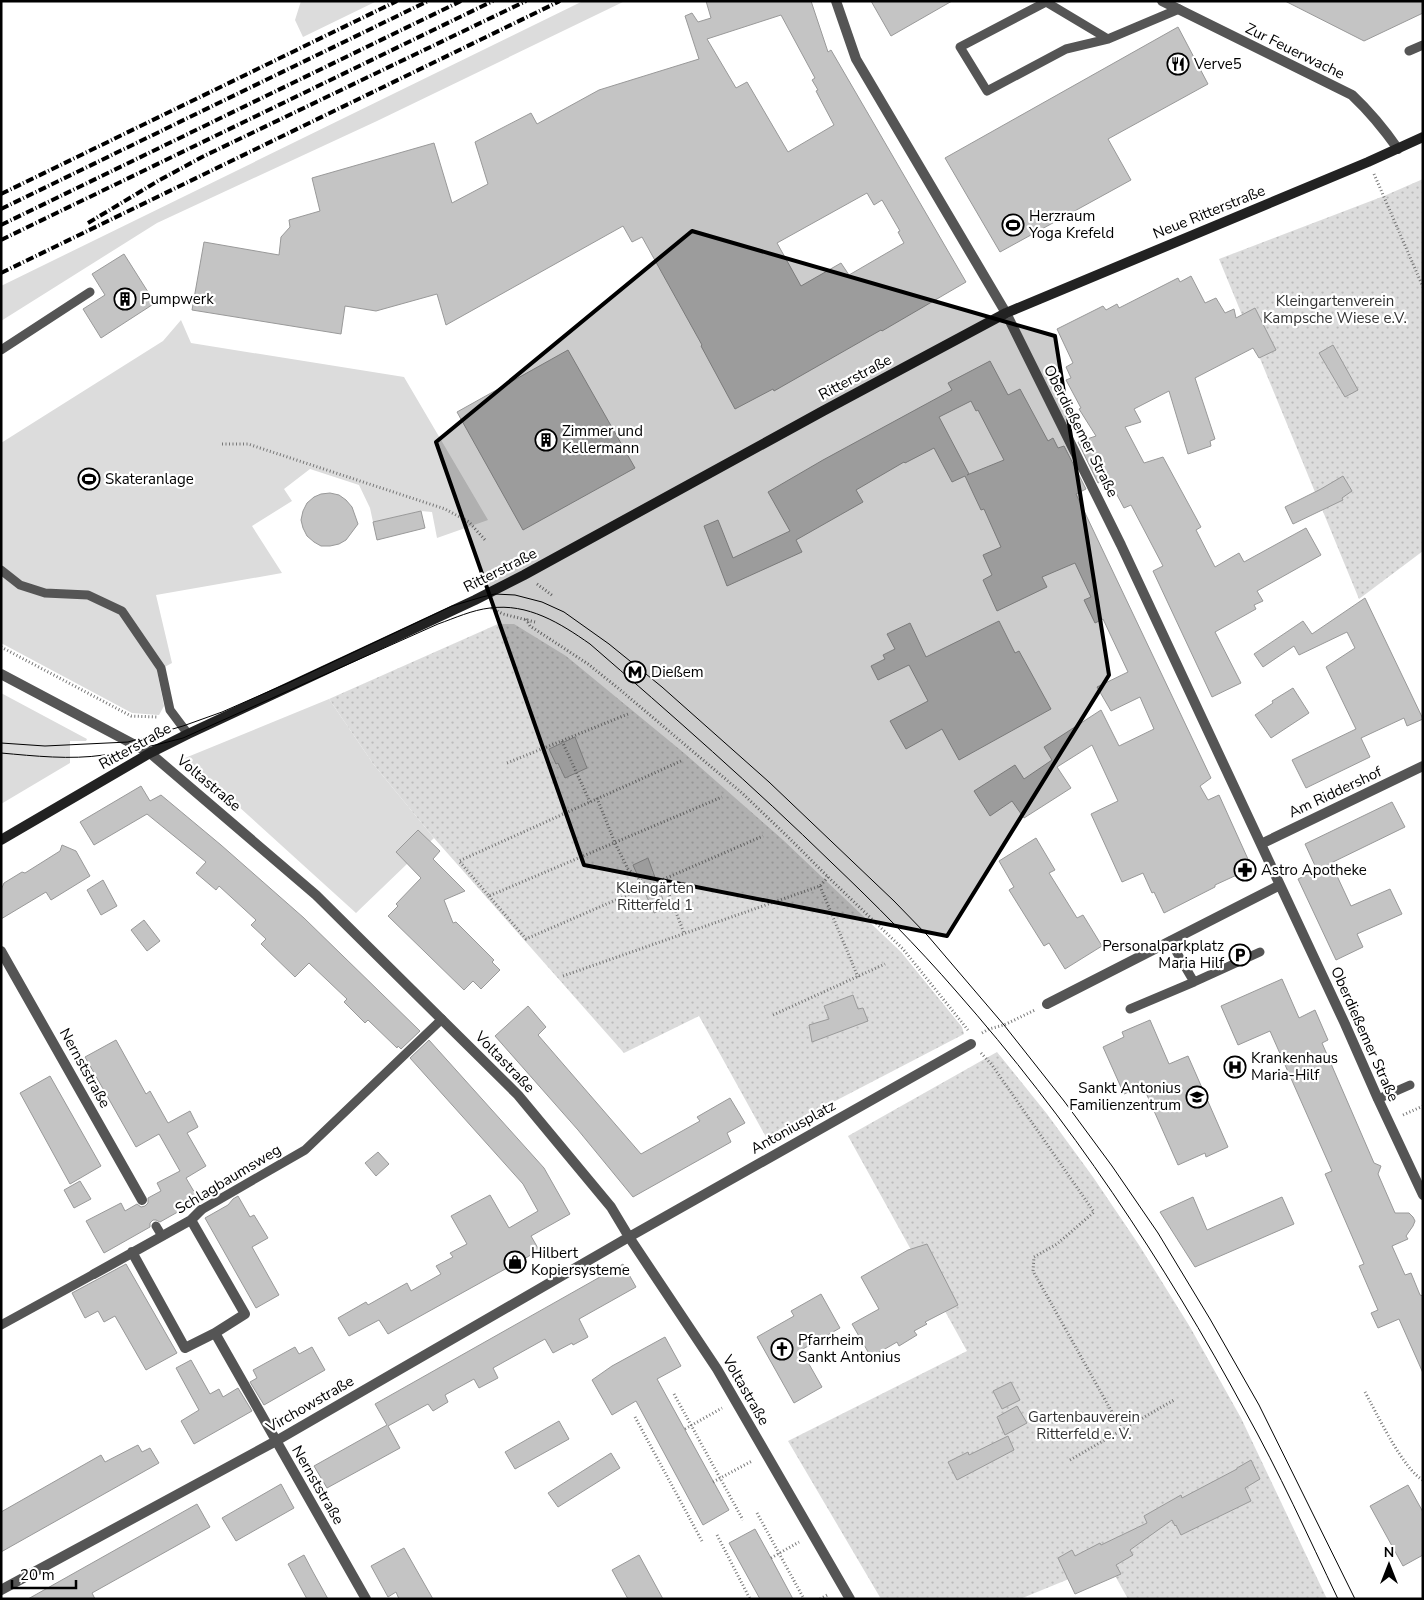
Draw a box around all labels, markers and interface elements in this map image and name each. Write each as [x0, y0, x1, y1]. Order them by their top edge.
street label: Zur Feuerwache [1242, 18, 1348, 84]
restaurant icon: Verve5 [1166, 52, 1190, 76]
place label: Verve5 [1193, 54, 1242, 74]
street label: Neue Ritterstraße [1150, 180, 1268, 244]
place label: Herzraum Yoga Krefeld [1028, 206, 1114, 243]
sports icon: Herzraum Yoga Krefeld [1001, 213, 1025, 237]
building icon: Pumpwerk [113, 287, 137, 311]
place label: Pumpwerk [141, 289, 214, 309]
park label: Kleingartenverein Kampsche Wiese e.V. [1263, 291, 1407, 328]
street label: Ritterstraße [815, 349, 895, 405]
street label: Oberdießemer Straße [1039, 361, 1123, 501]
place label: Zimmer und Kellermann [562, 421, 643, 458]
building icon: Zimmer und Kellermann [534, 428, 558, 452]
sports icon: Skateranlage [77, 467, 101, 491]
place label: Skateranlage [105, 469, 194, 489]
street label: Ritterstraße [460, 543, 540, 597]
metro station icon: Dießem [623, 660, 647, 684]
place label: Dießem [651, 662, 704, 682]
street label: Ritterstraße [95, 718, 175, 774]
street label: Voltastraße [172, 750, 245, 816]
street label: Am Riddershof [1285, 761, 1386, 822]
pharmacy icon: Astro Apotheke [1233, 858, 1257, 882]
place label: Astro Apotheke [1261, 860, 1367, 880]
park label: Kleingärten Ritterfeld 1 [616, 878, 694, 915]
place label: Personalparkplatz Maria Hilf [1102, 936, 1225, 973]
parking icon: Personalparkplatz Maria Hilf [1228, 943, 1252, 967]
street label: Oberdießemer Straße [1326, 963, 1404, 1105]
street label: Nernststraße [55, 1025, 115, 1111]
street label: Voltastraße [470, 1026, 539, 1097]
place label: Krankenhaus Maria-Hilf [1251, 1048, 1338, 1085]
hospital icon: Krankenhaus Maria-Hilf [1223, 1055, 1247, 1079]
place label: Sankt Antonius Familienzentrum [1069, 1078, 1181, 1115]
school or university icon: Sankt Antonius Familienzentrum [1185, 1085, 1209, 1109]
street label: Antoniusplatz [747, 1095, 839, 1159]
street label: Schlagbaumsweg [171, 1139, 285, 1219]
place label: Hilbert Kopiersysteme [531, 1243, 630, 1280]
shop icon: Hilbert Kopiersysteme [503, 1250, 527, 1274]
place label: Pfarrheim Sankt Antonius [798, 1330, 901, 1367]
church icon: Pfarrheim Sankt Antonius [770, 1337, 794, 1361]
street label: Voltastraße [717, 1350, 774, 1429]
street label: Virchowstraße [262, 1371, 357, 1438]
park label: Gartenbauverein Ritterfeld e. V. [1028, 1407, 1140, 1444]
street label: Nernststraße [287, 1442, 349, 1528]
north arrow [1364, 1540, 1414, 1590]
text: N [1384, 1543, 1394, 1562]
scale bar [12, 1558, 76, 1590]
text: 20 m [20, 1565, 55, 1585]

